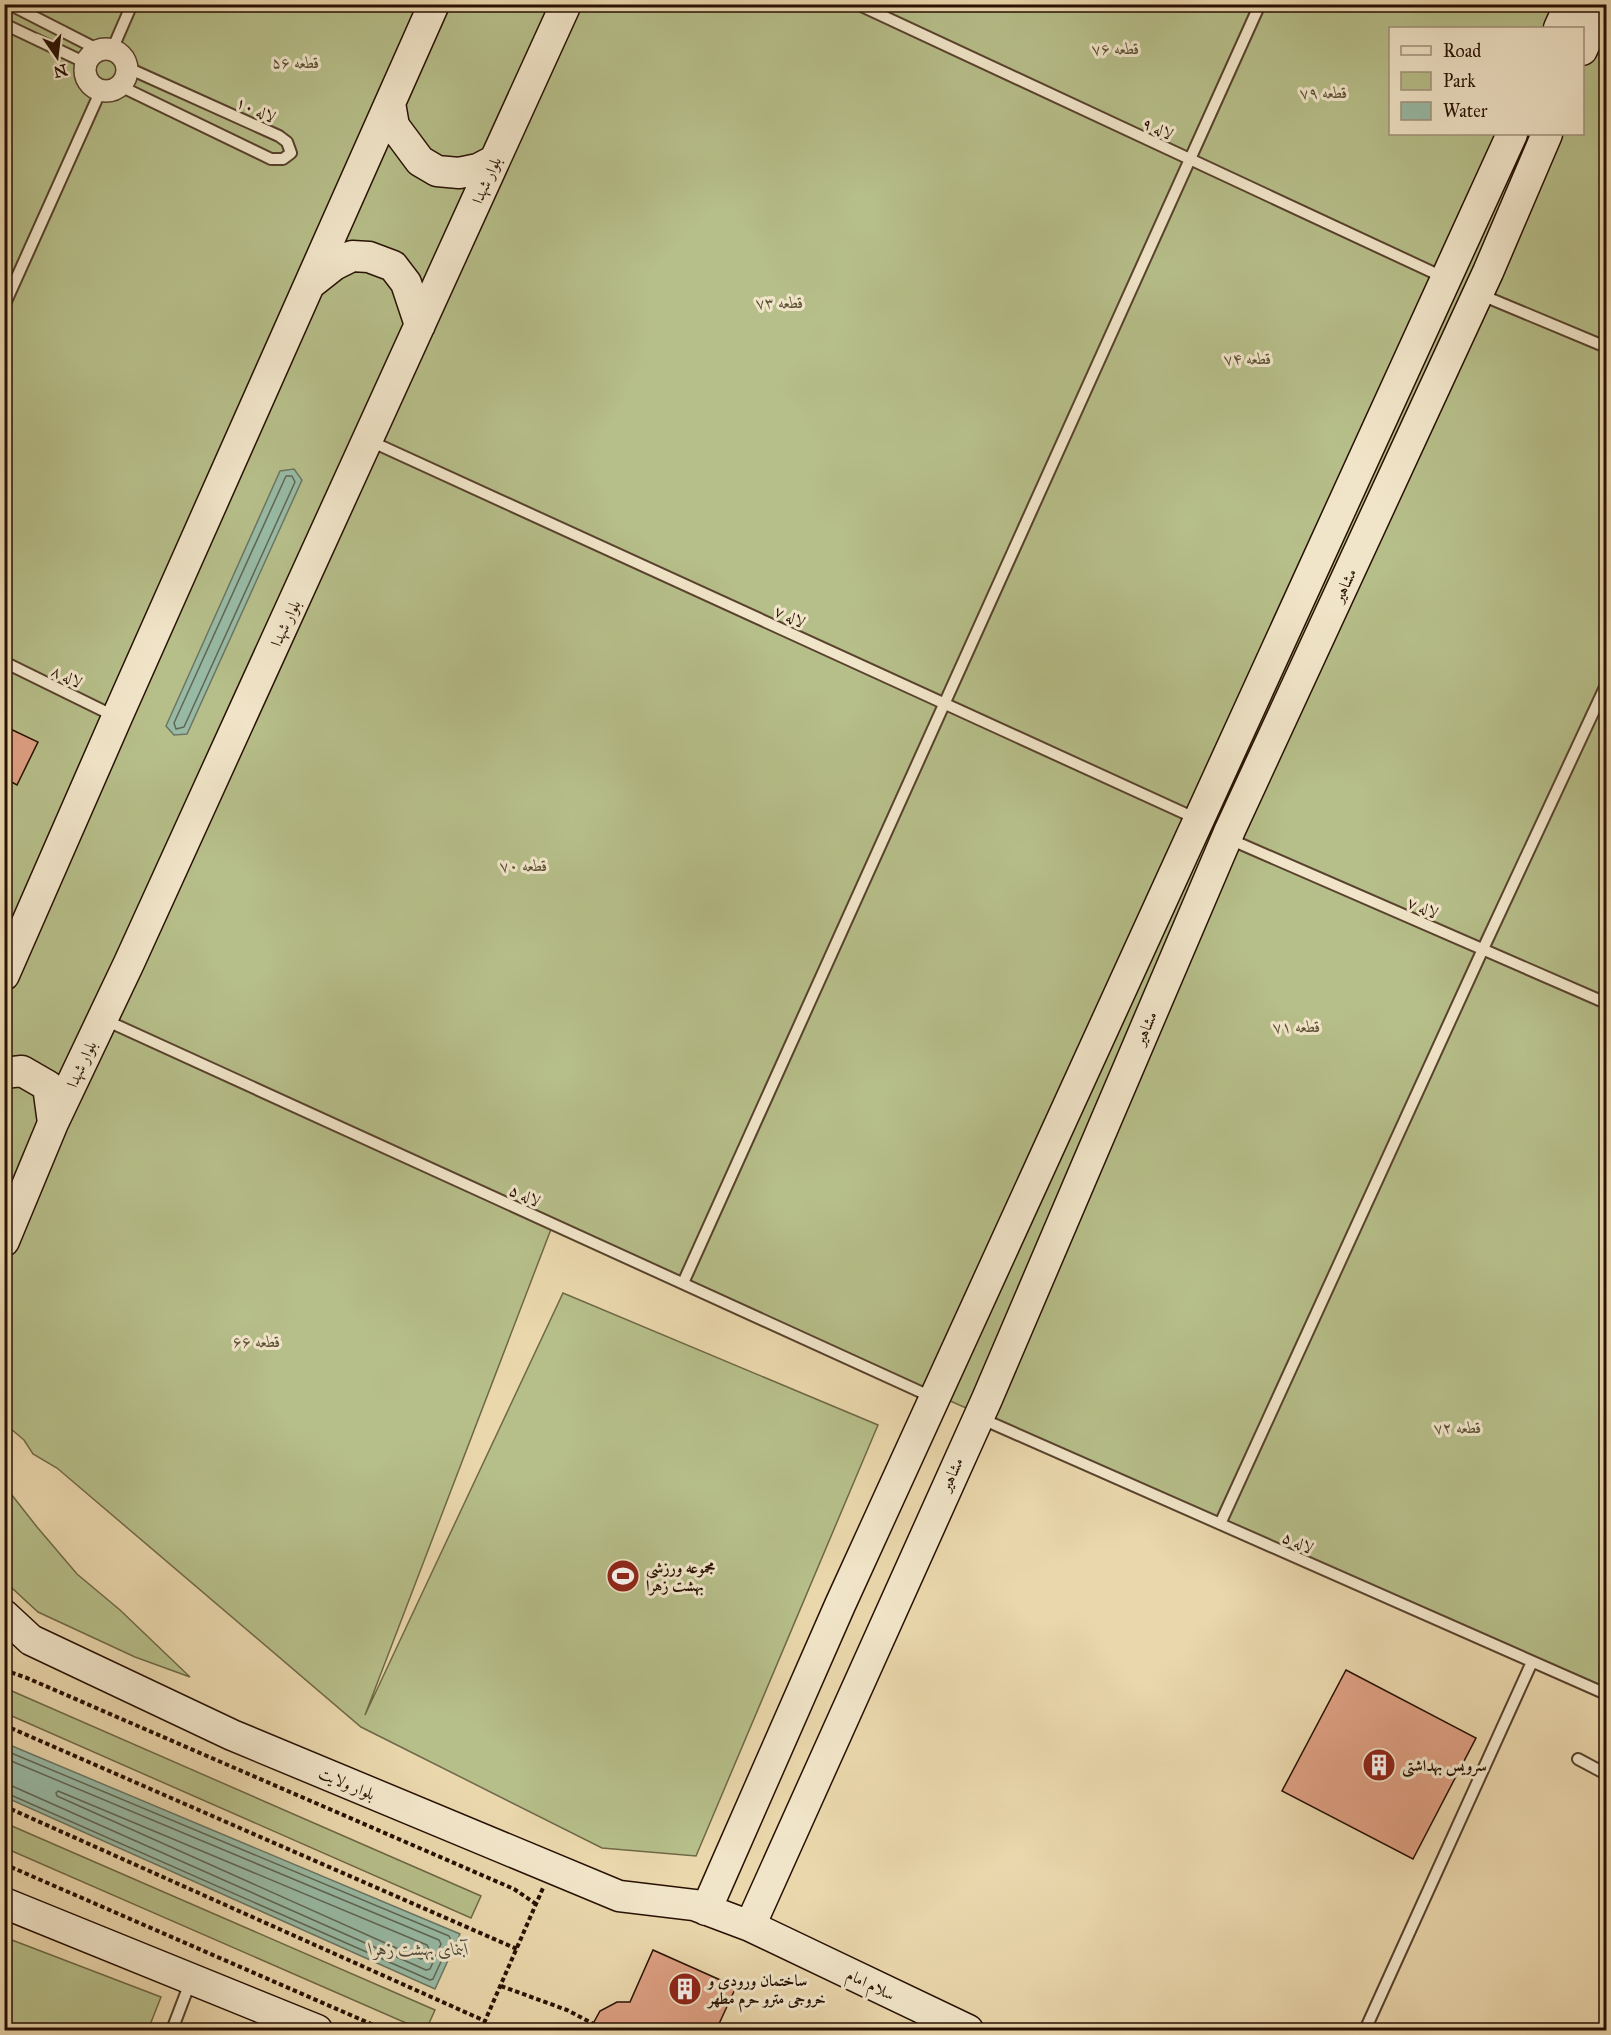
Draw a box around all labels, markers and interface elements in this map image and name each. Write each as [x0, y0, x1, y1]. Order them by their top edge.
north arrow [27, 27, 87, 87]
legend [1389, 27, 1584, 135]
park label: قطعه ۷۶ [1092, 39, 1140, 58]
text: Road [1443, 40, 1481, 62]
park label: قطعه ۵۶ [272, 53, 320, 72]
text: N [51, 60, 69, 82]
text: Park [1443, 70, 1476, 92]
park label: قطعه ۷۹ [1300, 83, 1348, 102]
street label: لاله ۱۰ [233, 92, 279, 127]
text: Water [1443, 100, 1488, 122]
street label: لاله ۹ [1139, 113, 1176, 144]
street label: بلوار شهدا [468, 154, 506, 207]
park label: قطعه ۷۳ [756, 293, 804, 312]
park label: قطعه ۷۴ [1224, 349, 1272, 368]
street label: مشاهیر [1328, 565, 1360, 607]
street label: بلوار شهدا [266, 597, 305, 650]
street label: لاله ۷ [771, 601, 808, 632]
street label: لاله ۸ [48, 661, 85, 692]
park label: قطعه ۷۰ [500, 856, 548, 875]
street label: لاله ۷ [1404, 893, 1441, 922]
street label: مشاهیر [1129, 1008, 1161, 1050]
park label: قطعه ۷۱ [1273, 1017, 1321, 1036]
street label: بلوار شهدا [62, 1038, 101, 1091]
street label: لاله ۵ [506, 1180, 543, 1211]
park label: قطعه ۶۶ [233, 1332, 281, 1351]
park label: قطعه ۷۲ [1434, 1418, 1482, 1437]
street label: مشاهیر [935, 1454, 967, 1496]
street label: لاله ۵ [1279, 1527, 1316, 1558]
sports icon: مجموعه ورزشی بهشت زهرا [605, 1558, 641, 1594]
place label: مجموعه ورزشی بهشت زهرا [646, 1558, 715, 1596]
building icon: سرویس بهداشتی [1361, 1747, 1397, 1783]
place label: سرویس بهداشتی [1402, 1756, 1487, 1778]
street label: بلوار ولایت [315, 1763, 378, 1805]
water label: آبنمای بهشت زهرا [368, 1938, 469, 1961]
street label: سلام امام [841, 1965, 898, 2009]
building icon: ساختمان ورودی و خروجی مترو حرم مطهر [667, 1971, 703, 2007]
place label: ساختمان ورودی و خروجی مترو حرم مطهر [706, 1971, 826, 2013]

